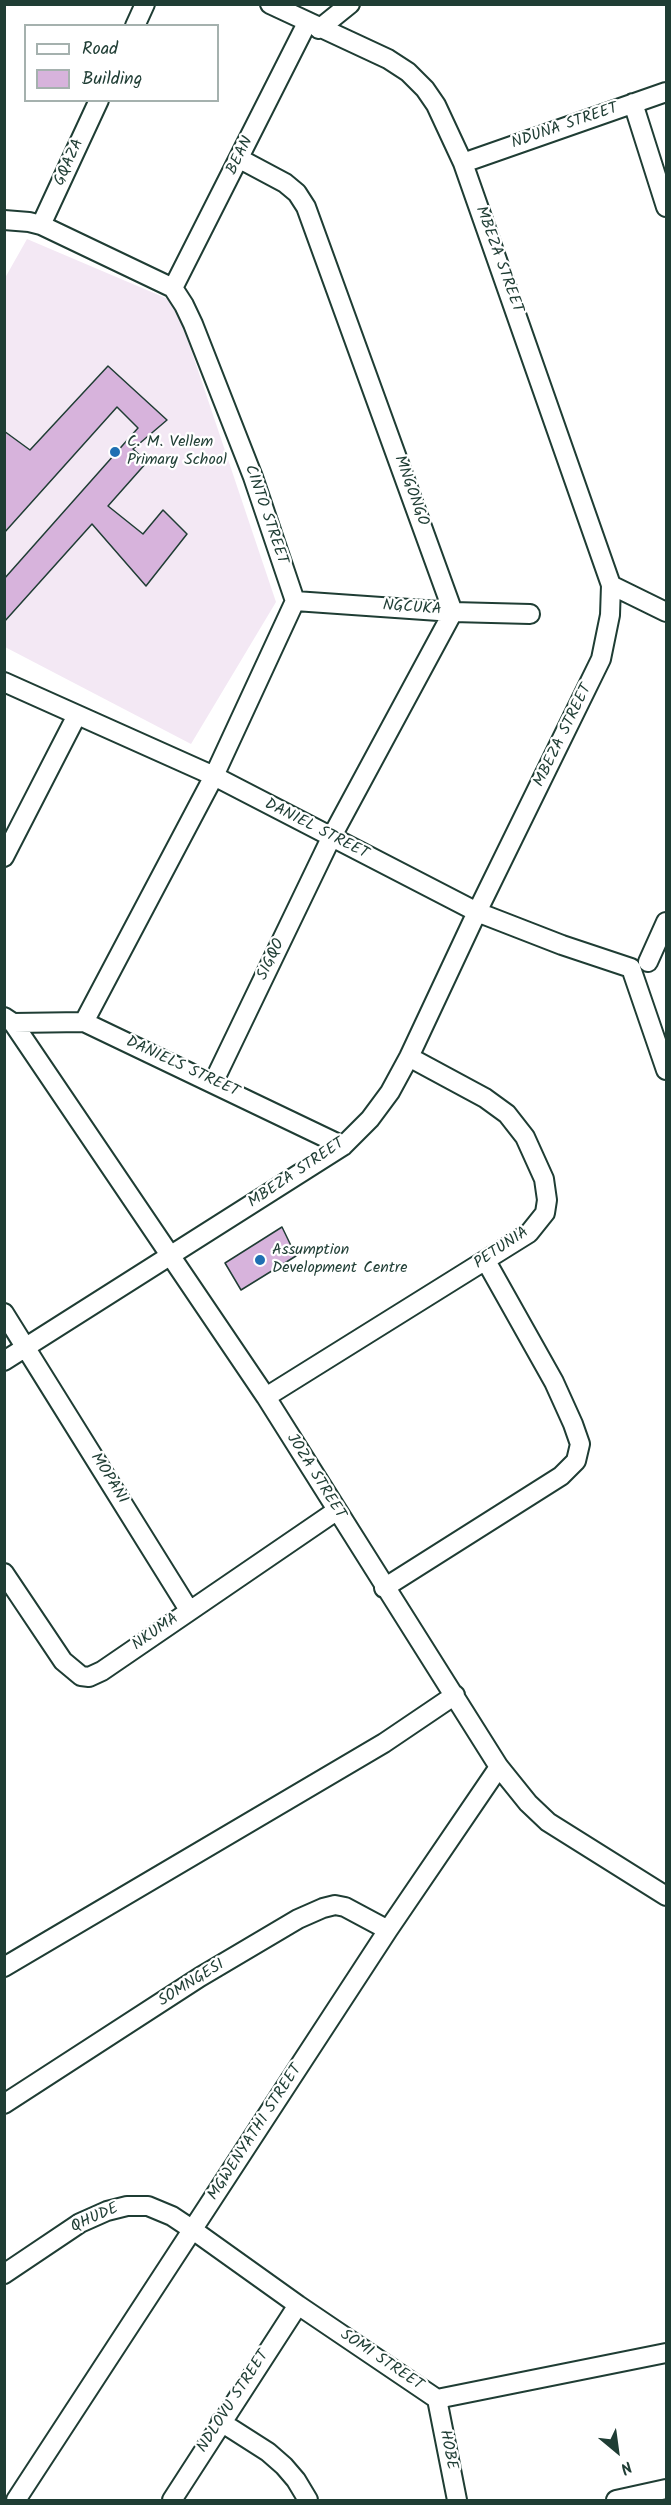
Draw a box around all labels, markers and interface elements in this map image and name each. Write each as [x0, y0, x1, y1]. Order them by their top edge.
legend [24, 24, 219, 102]
text: Road [82, 35, 118, 64]
text: Building [82, 65, 142, 94]
street label: NDUNA STREET [509, 100, 621, 154]
street label: BEAN [224, 134, 258, 178]
street label: GQAZA [51, 137, 89, 189]
street label: MBEZA STREET [470, 204, 526, 316]
place label: C. M. Vellem Primary School [127, 433, 227, 471]
marker: C. M. Vellem Primary School [108, 445, 122, 459]
street label: MNGONGO [388, 453, 432, 529]
street label: CINTO STREET [239, 463, 291, 567]
street label: NGCUKA [382, 597, 442, 621]
street label: MBEZA STREET [531, 681, 597, 791]
street label: DANIEL STREET [261, 796, 371, 864]
street label: SIGQO [254, 936, 290, 984]
street label: DANIELS STREET [122, 1033, 242, 1103]
street label: MBEZA STREET [245, 1135, 349, 1213]
street label: PETUNIA [471, 1224, 533, 1274]
place label: Assumption Development Centre [272, 1241, 407, 1279]
marker: Assumption Development Centre [253, 1253, 267, 1267]
street label: JOZA STREET [281, 1431, 349, 1523]
street label: MOPANI [85, 1450, 131, 1508]
street label: NKUMA [129, 1610, 183, 1656]
street label: SOMNGESI [155, 1956, 229, 2012]
street label: MGWENYATHI STREET [205, 2061, 307, 2205]
street label: QHUDE [68, 2200, 122, 2238]
street label: SOMI STREET [336, 2326, 426, 2396]
street label: NDLOVU STREET [194, 2347, 274, 2457]
north arrow [587, 2421, 647, 2481]
street label: HOBE [434, 2428, 460, 2472]
text: N [615, 2454, 636, 2481]

